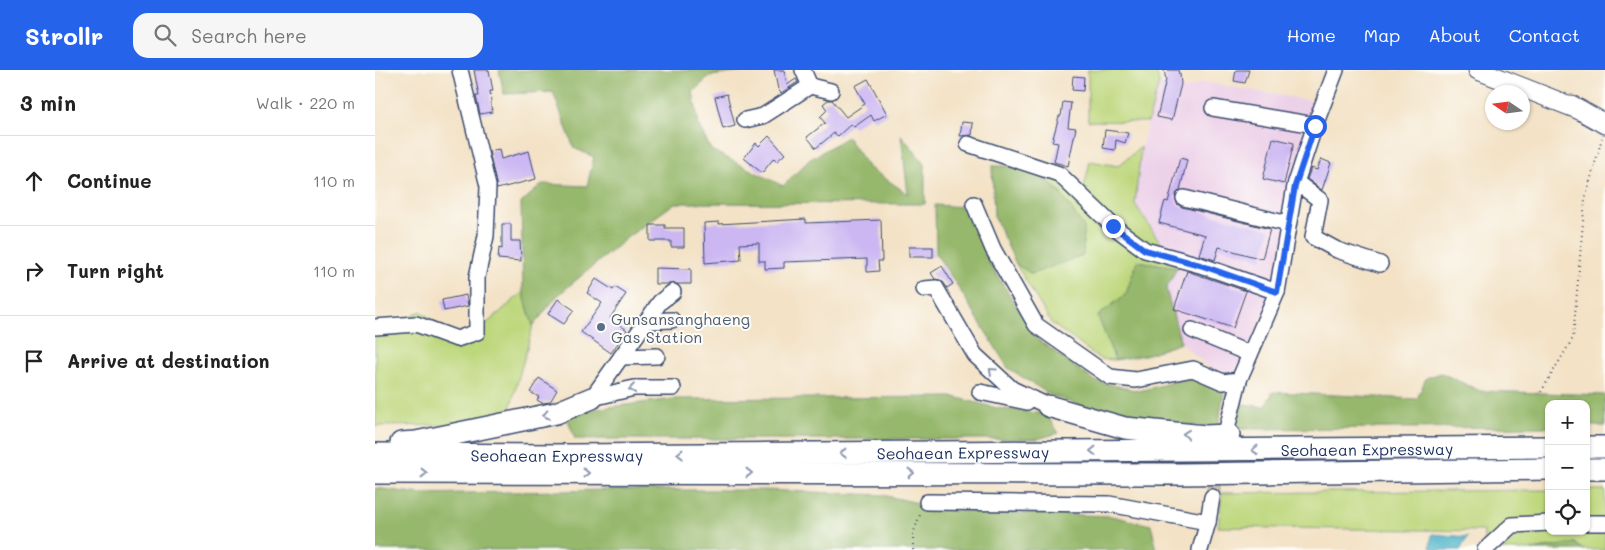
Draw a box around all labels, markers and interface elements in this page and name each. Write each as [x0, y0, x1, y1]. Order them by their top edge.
search box [133, 13, 483, 58]
text: Strollr [25, 20, 103, 51]
icon: search [151, 21, 179, 49]
text: Search here [191, 23, 307, 48]
text: Home [1287, 23, 1336, 47]
text: Map [1364, 23, 1400, 47]
text: About [1428, 23, 1481, 47]
text: Contact [1509, 23, 1580, 47]
north arrow [1485, 85, 1530, 130]
text: 3 min [20, 89, 76, 116]
text: Walk · 220 m [256, 92, 355, 113]
route start [1304, 115, 1327, 138]
icon: ahead [20, 167, 48, 195]
text: Continue [67, 168, 152, 193]
text: 110 m [313, 170, 355, 191]
route end [1102, 215, 1125, 238]
icon: right [20, 257, 48, 285]
text: Turn right [67, 258, 164, 283]
text: 110 m [313, 260, 355, 281]
place label: Gunsansanghaeng Gas Station [611, 308, 750, 347]
marker: Gunsansanghaeng Gas Station [595, 321, 607, 333]
icon: arrive [20, 347, 48, 375]
text: Arrive at destination [67, 348, 270, 373]
one-way arrow [989, 368, 998, 377]
one-way arrow [628, 383, 636, 394]
map controls [1545, 400, 1590, 535]
button: + [1545, 400, 1590, 445]
one-way arrow [542, 409, 551, 420]
one-way arrow [1181, 429, 1189, 440]
street label: Seohaean Expressway [1281, 437, 1453, 460]
street label: Seohaean Expressway [877, 441, 1049, 463]
street label: Seohaean Expressway [471, 444, 643, 466]
one-way arrow [1251, 445, 1258, 455]
button: − [1545, 445, 1590, 490]
one-way arrow [1088, 446, 1096, 456]
one-way arrow [838, 448, 846, 458]
one-way arrow [676, 449, 684, 459]
one-way arrow [420, 468, 428, 478]
one-way arrow [582, 468, 590, 478]
one-way arrow [745, 468, 753, 478]
one-way arrow [908, 468, 915, 478]
button: locate [1545, 490, 1590, 535]

